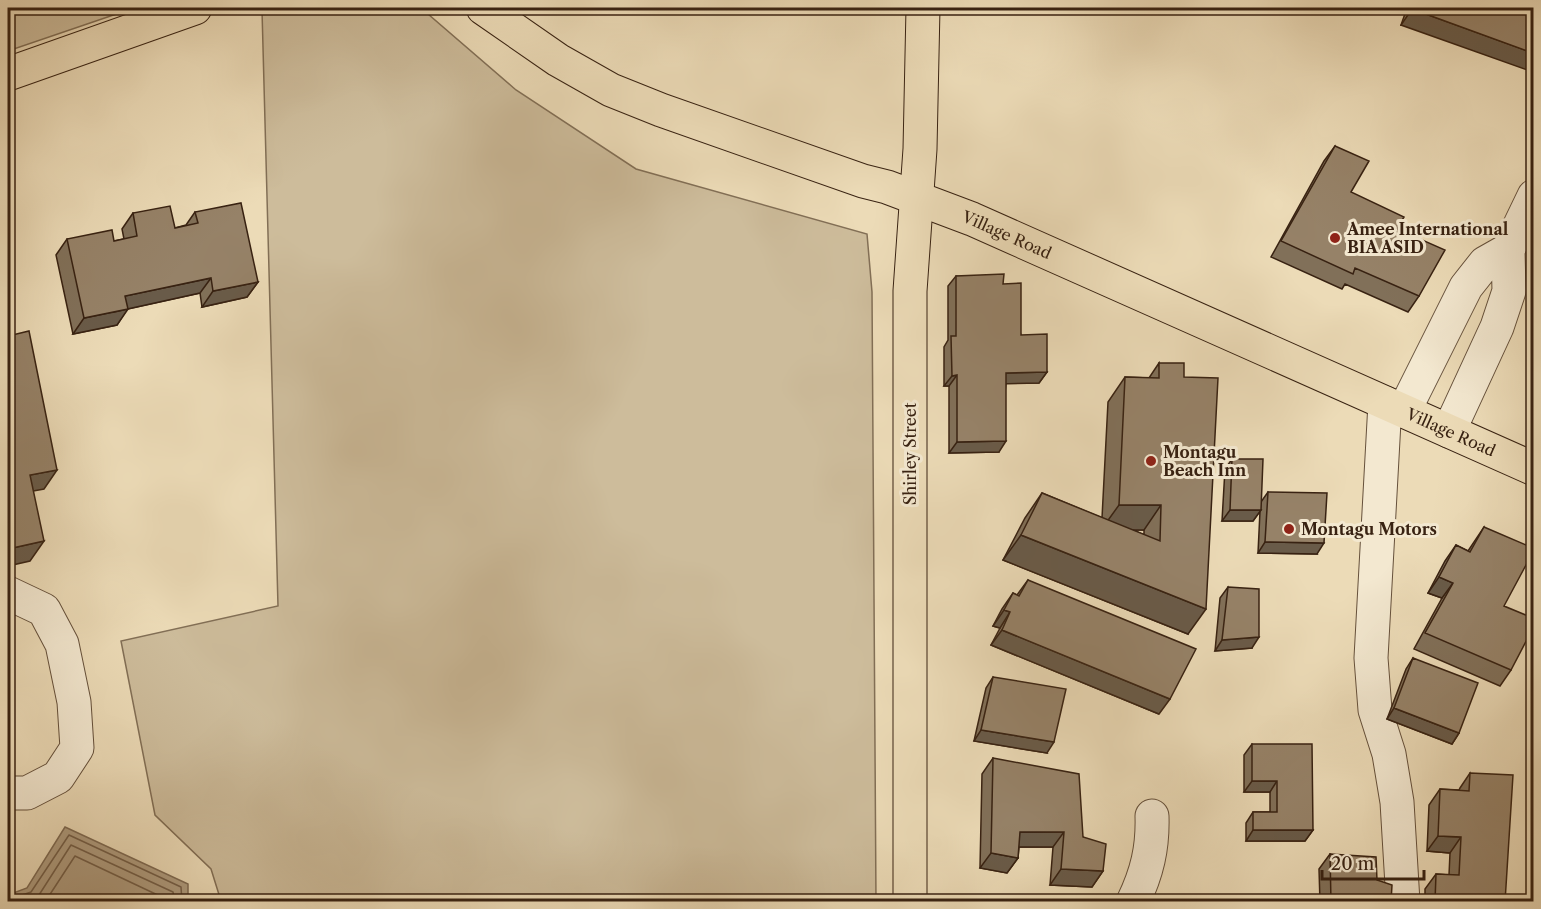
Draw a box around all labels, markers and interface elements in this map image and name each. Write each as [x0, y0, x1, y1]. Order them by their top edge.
street label: Village Road [959, 206, 1055, 263]
place label: Amee International BIA ASID [1346, 219, 1509, 257]
marker: Amee International BIA ASID [1328, 231, 1342, 245]
street label: Shirley Street [900, 402, 920, 505]
street label: Village Road [1402, 403, 1499, 461]
place label: Montagu Beach Inn [1163, 442, 1246, 480]
marker: Montagu Beach Inn [1144, 454, 1158, 468]
place label: Montagu Motors [1301, 519, 1437, 539]
marker: Montagu Motors [1282, 522, 1296, 536]
scale bar [1322, 843, 1424, 881]
text: 20 m [1331, 853, 1375, 875]

